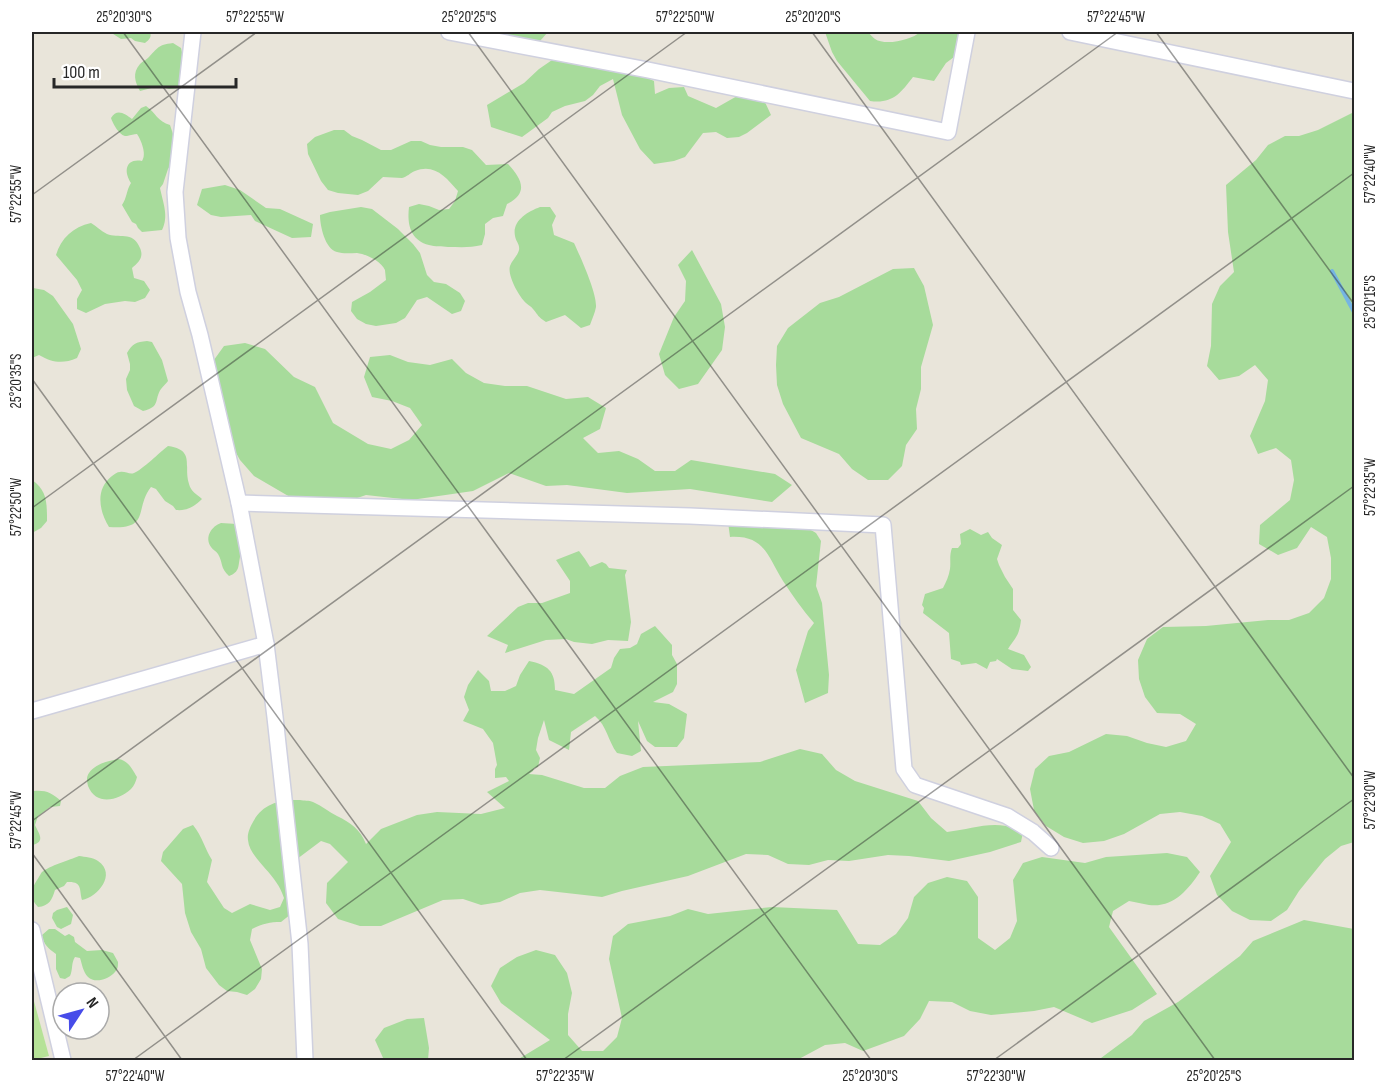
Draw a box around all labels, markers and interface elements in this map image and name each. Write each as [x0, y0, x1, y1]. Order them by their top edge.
text: 25°20'30"S [96, 8, 152, 27]
text: 57°22'55"W [226, 8, 284, 27]
text: 25°20'25"S [442, 8, 496, 27]
text: 57°22'50"W [656, 8, 715, 27]
text: 25°20'20"S [785, 8, 841, 27]
text: 57°22'45"W [1087, 8, 1145, 27]
scale bar [54, 51, 236, 89]
text: 100 m [63, 62, 100, 83]
text: 57°22'40"W [1361, 144, 1380, 203]
text: 57°22'55"W [7, 165, 26, 223]
text: 25°20'15"S [1361, 275, 1380, 329]
text: 25°20'35"S [7, 354, 26, 409]
text: 57°22'35"W [1361, 458, 1380, 516]
text: 57°22'50"W [7, 477, 26, 536]
text: 57°22'30"W [1361, 770, 1380, 829]
text: 57°22'45"W [7, 791, 26, 849]
north arrow [51, 981, 111, 1041]
text: N [82, 994, 102, 1012]
text: 57°22'40"W [106, 1067, 165, 1086]
text: 57°22'35"W [536, 1067, 594, 1086]
text: 25°20'30"S [842, 1067, 898, 1086]
text: 57°22'30"W [967, 1067, 1026, 1086]
text: 25°20'25"S [1187, 1067, 1241, 1086]

